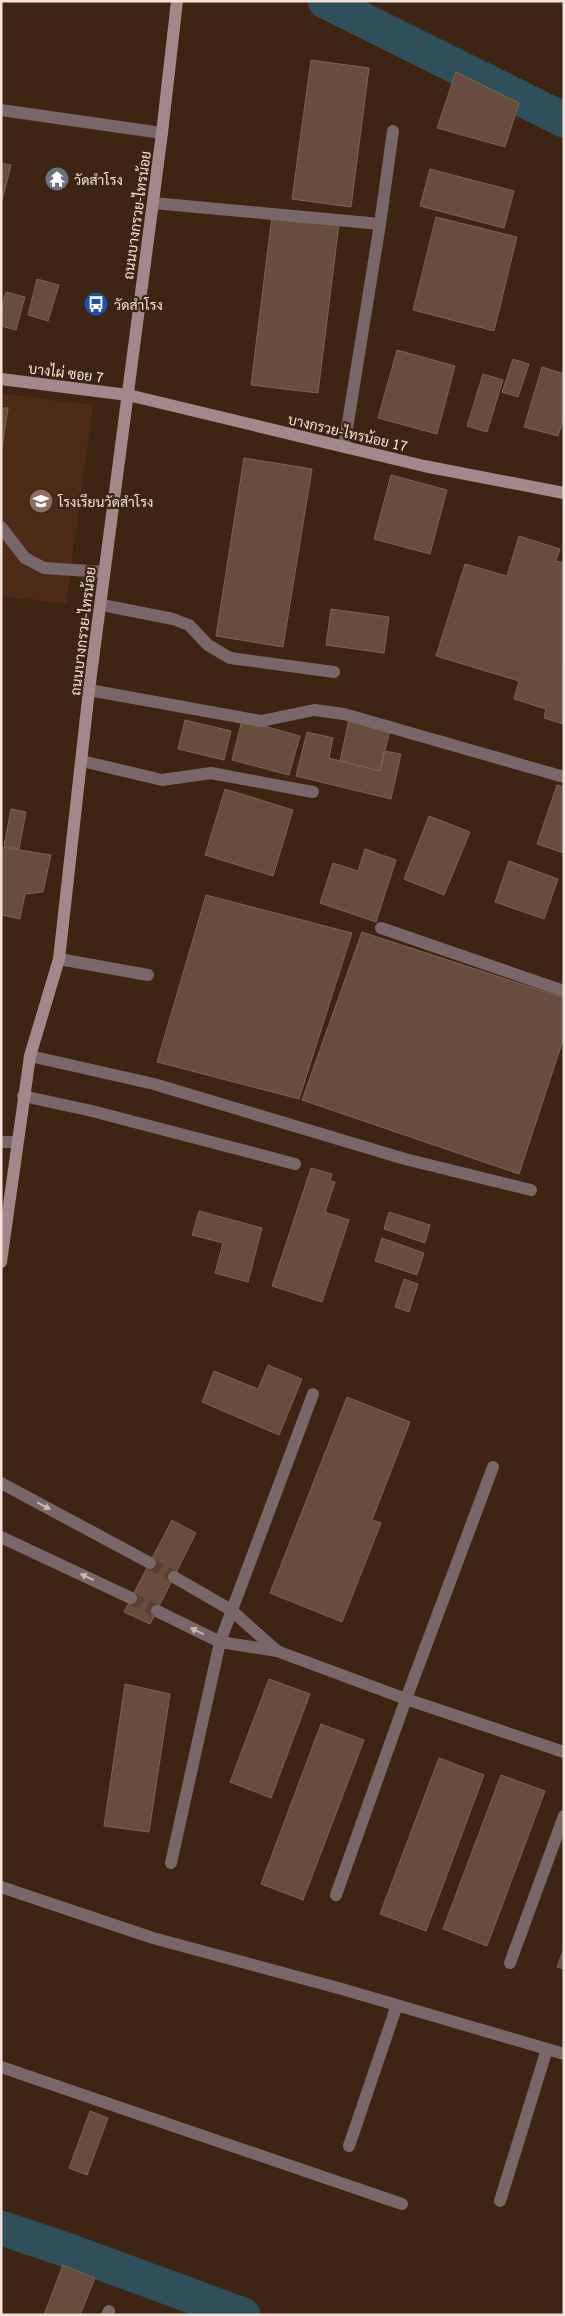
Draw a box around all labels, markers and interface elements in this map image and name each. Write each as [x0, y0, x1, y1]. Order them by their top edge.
street label: ถนนบางกรวย-ไทรน้อย [118, 150, 154, 280]
temple icon: วัดสําโรง [44, 166, 70, 192]
place label: วัดสําโรง [74, 170, 123, 188]
bus stop icon: วัดสำโรง [83, 291, 109, 317]
place label: วัดสำโรง [114, 295, 163, 313]
street label: บางไผ่ ซอย 7 [27, 358, 105, 386]
street label: บางกรวย-ไทรน้อย 17 [286, 409, 410, 455]
school or university icon: โรงเรียนวัดสำโรง [28, 488, 54, 514]
place label: โรงเรียนวัดสำโรง [57, 492, 153, 510]
street label: ถนนบางกรวย-ไทรน้อย [65, 566, 99, 696]
one-way arrow [37, 1502, 51, 1510]
one-way arrow [80, 1573, 94, 1581]
one-way arrow [190, 1626, 204, 1634]

